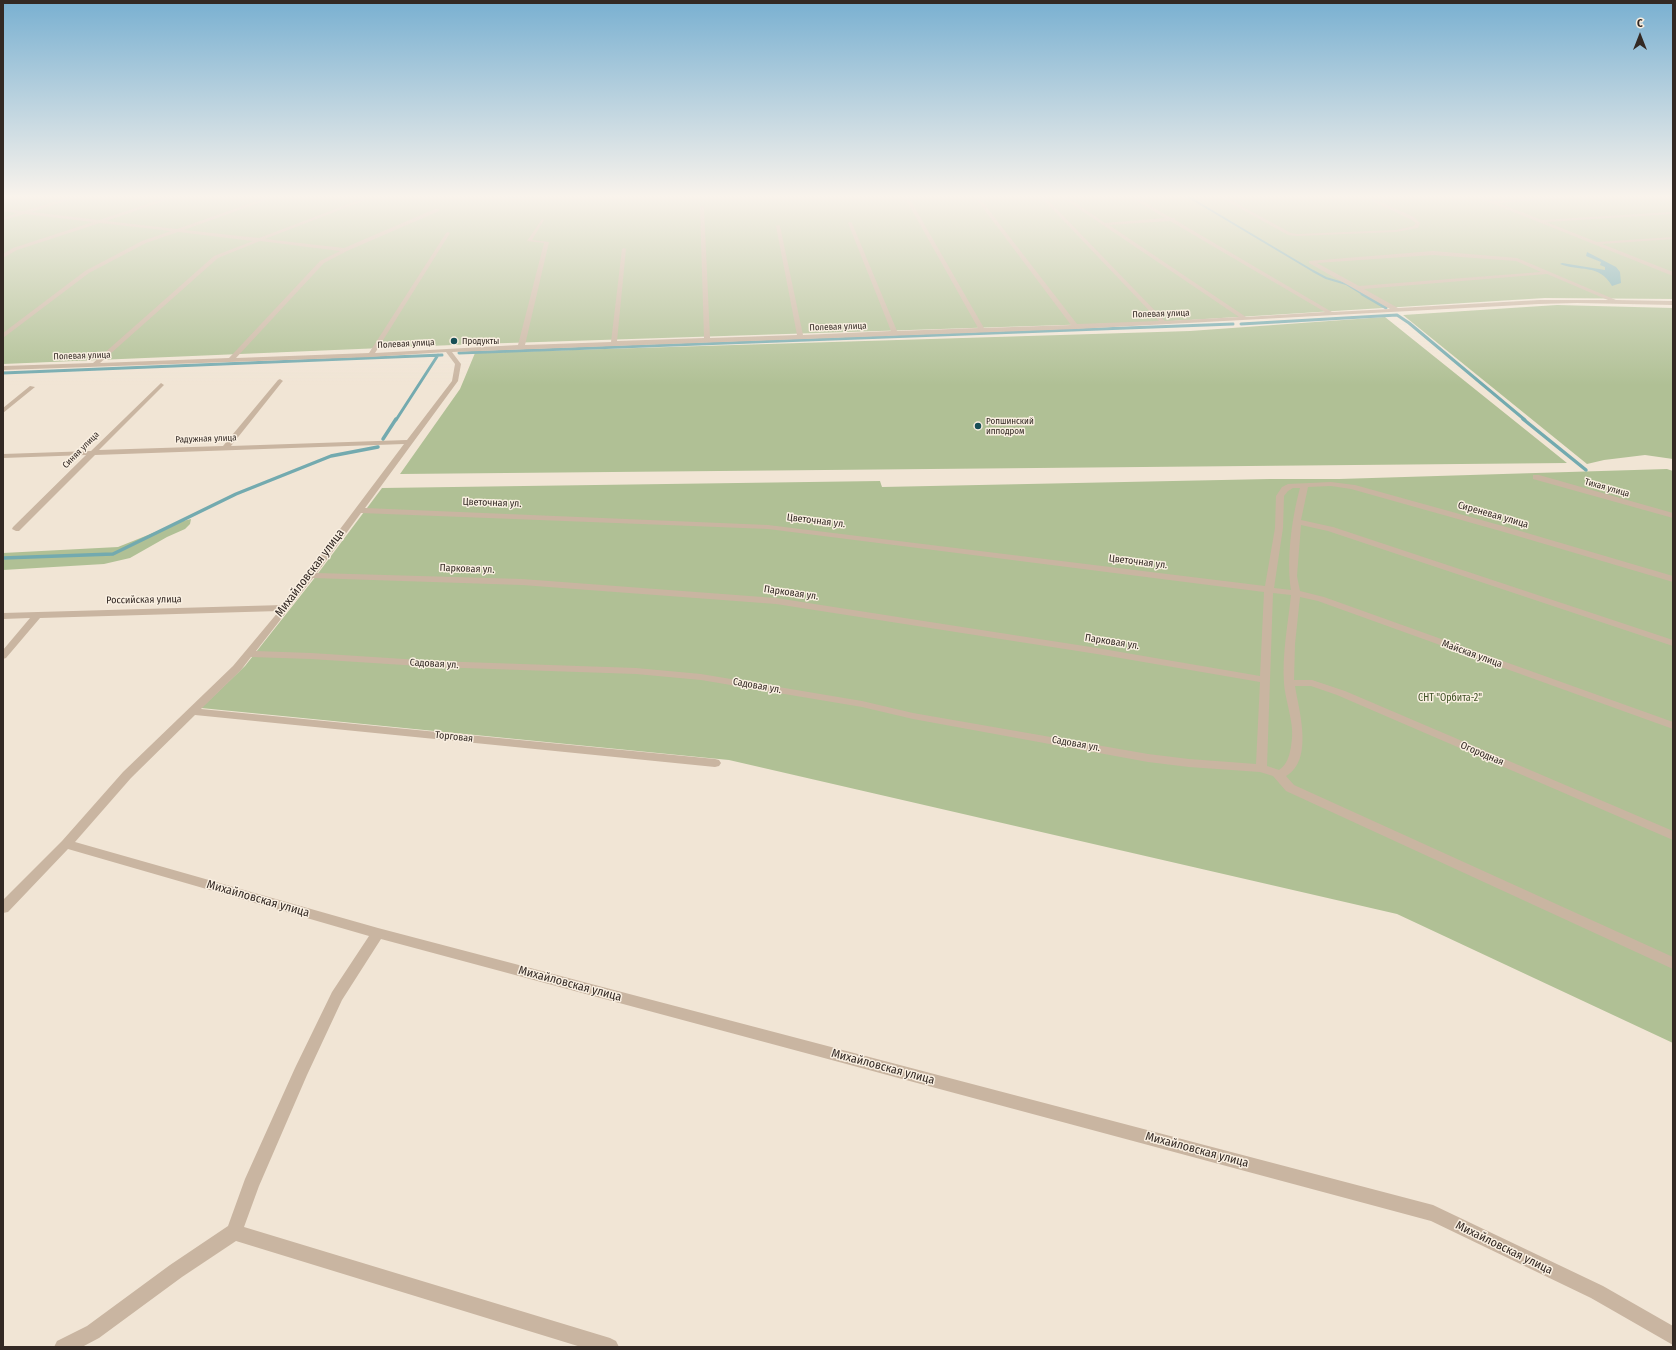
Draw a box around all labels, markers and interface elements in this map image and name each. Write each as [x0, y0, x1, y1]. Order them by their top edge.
north arrow [1620, 16, 1660, 56]
text: С [1637, 17, 1643, 30]
street label: Полевая улица [1132, 308, 1190, 320]
street label: Полевая улица [809, 321, 867, 333]
marker: Продукты [449, 336, 459, 346]
place label: Продукты [462, 336, 499, 346]
street label: Полевая улица [377, 337, 435, 351]
street label: Полевая улица [53, 350, 111, 362]
place label: Ропшинский ипподром [986, 416, 1034, 437]
marker: Ропшинский ипподром [973, 421, 983, 431]
street label: Синяя улица [60, 429, 102, 471]
street label: Радужная улица [175, 433, 237, 445]
street label: Тихая улица [1583, 476, 1631, 500]
street label: Цветочная ул. [462, 496, 522, 510]
street label: Сиреневая улица [1456, 499, 1530, 531]
street label: Цветочная ул. [786, 511, 846, 531]
street label: Михайловская улица [272, 526, 348, 620]
street label: Цветочная ул. [1108, 552, 1168, 572]
street label: Парковая ул. [439, 562, 495, 576]
street label: Парковая ул. [763, 583, 819, 603]
street label: Российская улица [106, 593, 182, 607]
street label: Парковая ул. [1084, 632, 1140, 652]
street label: Майская улица [1440, 638, 1504, 670]
street label: Садовая ул. [409, 657, 459, 671]
street label: Садовая ул. [732, 676, 782, 696]
park label: СНТ "Орбита-2" [1418, 692, 1482, 704]
street label: Торговая [434, 729, 474, 745]
street label: Садовая ул. [1051, 734, 1101, 754]
street label: Огородная [1459, 740, 1505, 768]
street label: Михайловская улица [205, 877, 311, 921]
street label: Михайловская улица [517, 963, 623, 1005]
street label: Михайловская улица [830, 1046, 936, 1088]
street label: Михайловская улица [1144, 1129, 1250, 1171]
street label: Михайловская улица [1453, 1218, 1555, 1278]

